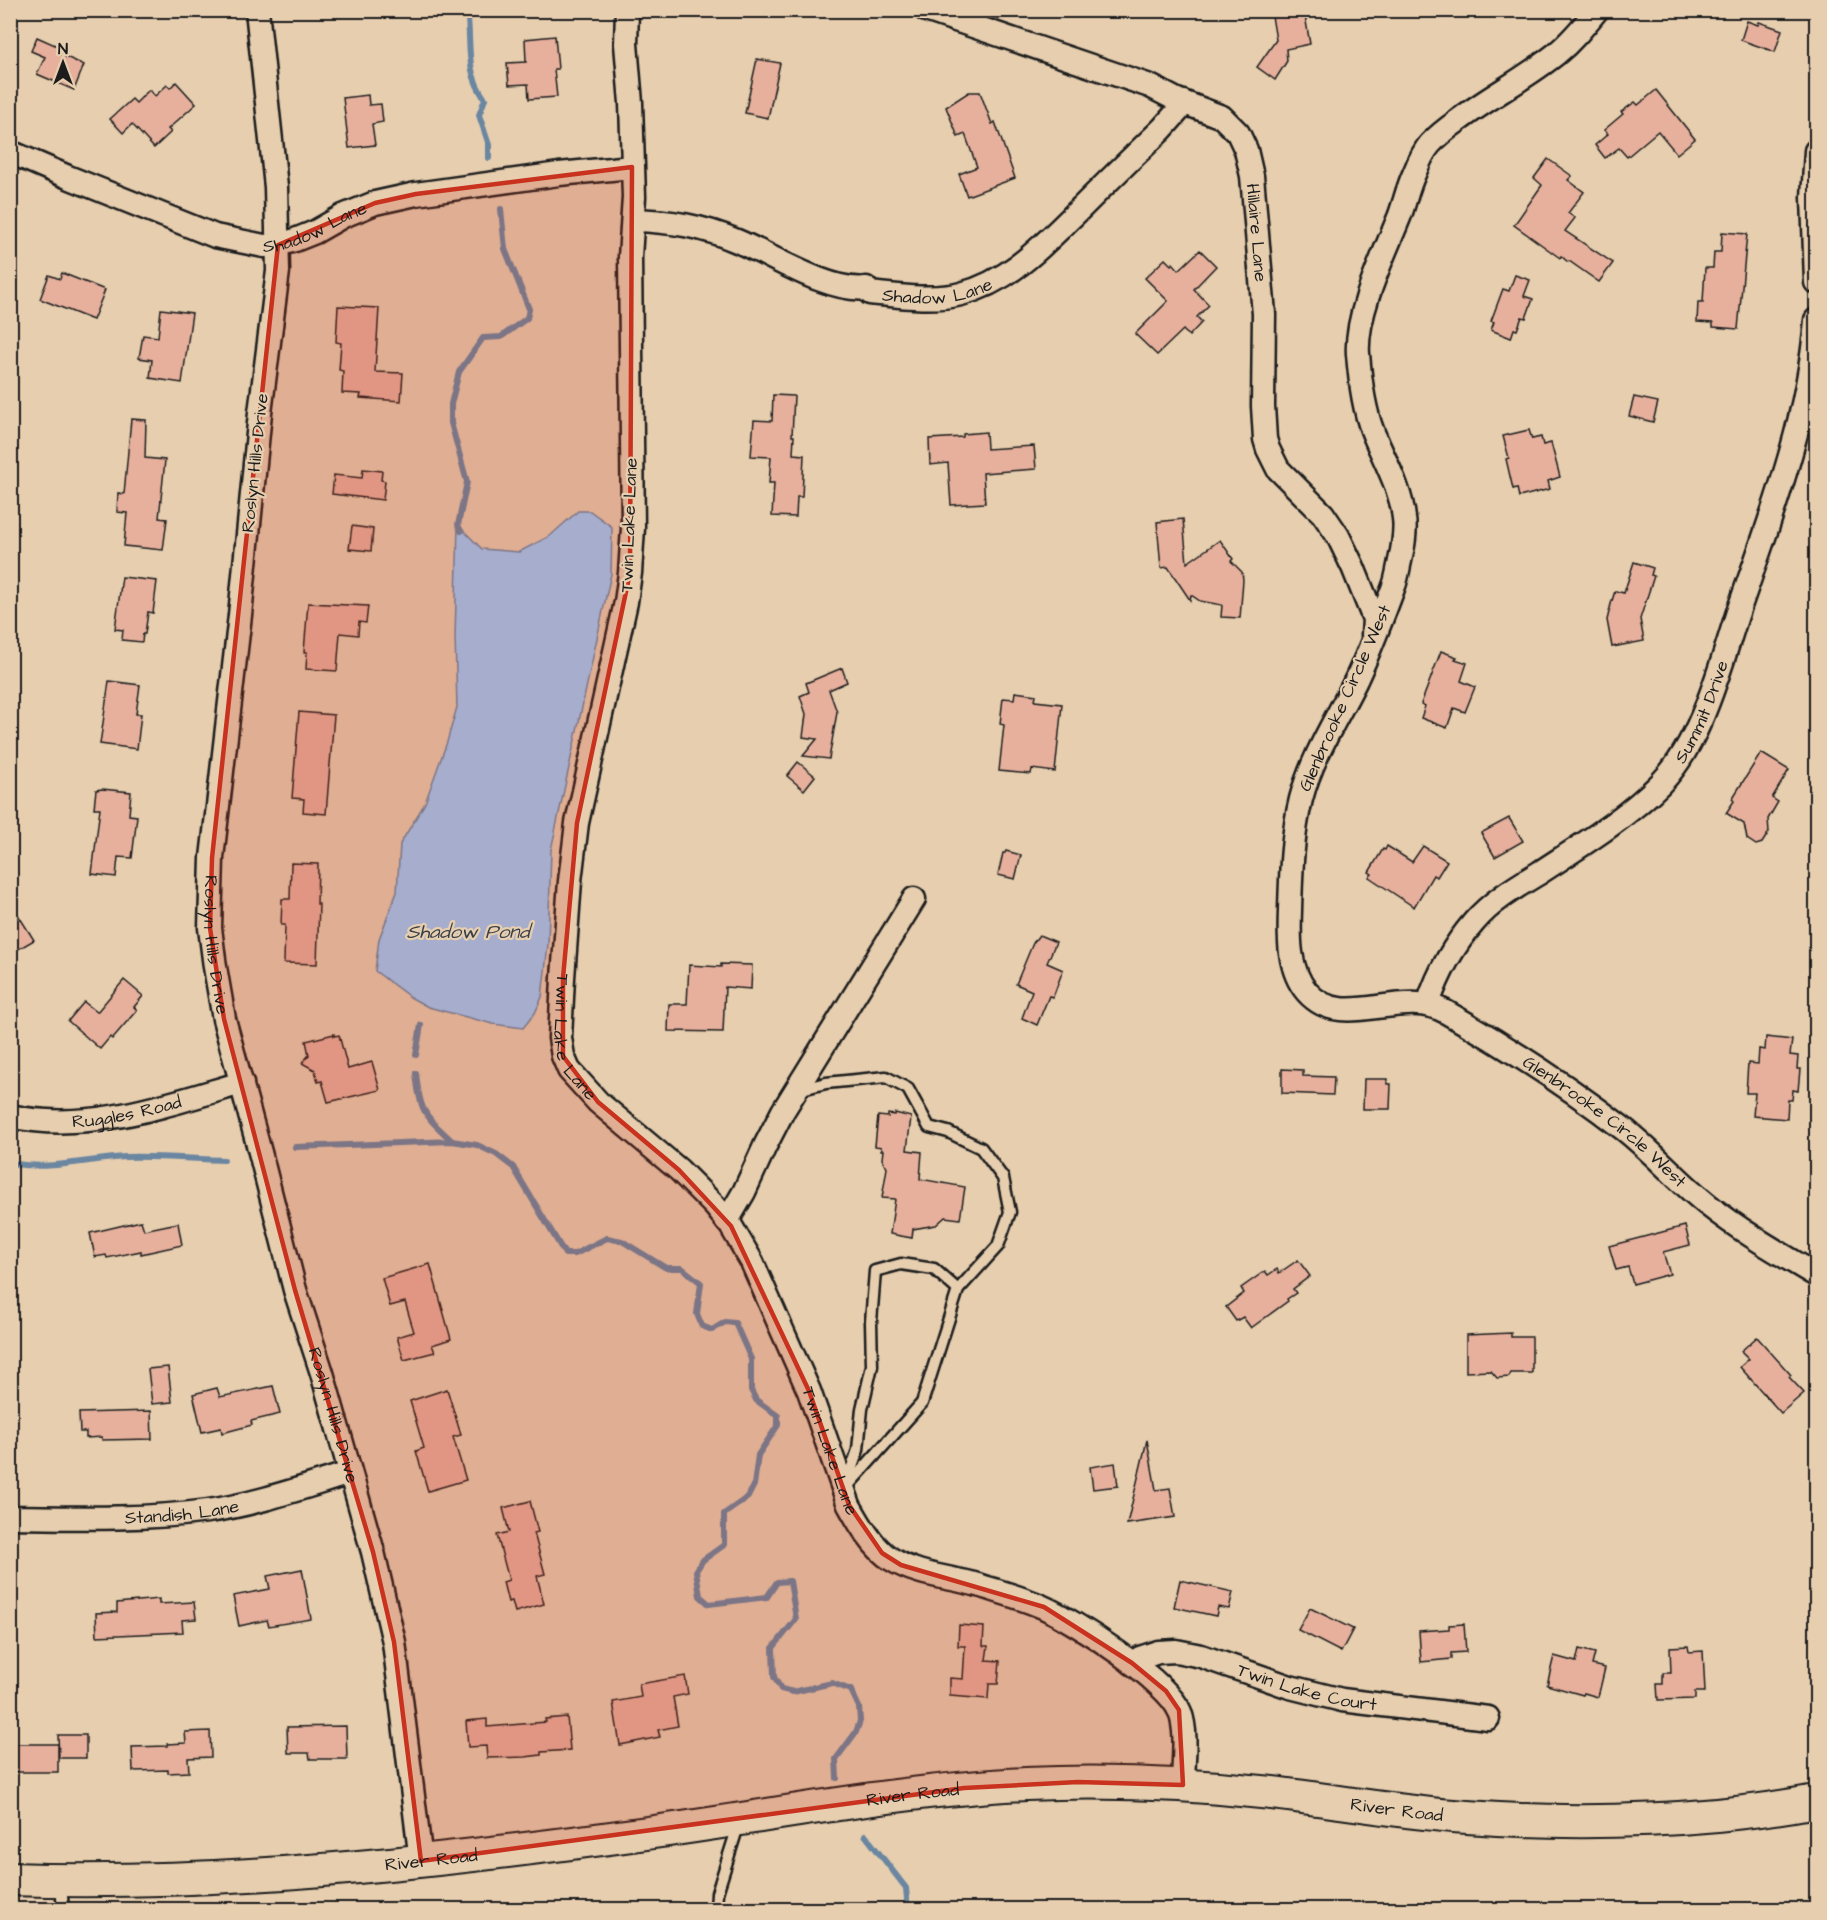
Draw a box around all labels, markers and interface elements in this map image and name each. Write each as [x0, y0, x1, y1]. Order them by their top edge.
north arrow [33, 33, 93, 93]
text: N [58, 38, 68, 60]
street label: Hillaire Lane [1240, 182, 1274, 283]
street label: Shadow Lane [262, 195, 371, 259]
street label: Shadow Lane [881, 271, 997, 310]
street label: Roslyn Hills Drive [235, 392, 276, 534]
street label: Twin Lake Lane [614, 457, 644, 593]
street label: Glenbrooke Circle West [1293, 600, 1398, 795]
street label: Summit Drive [1668, 657, 1734, 768]
street label: Roslyn Hills Drive [197, 875, 236, 1017]
water label: Shadow Pond [407, 918, 533, 946]
street label: Twin Lake Lane [547, 973, 603, 1106]
street label: Glenbrooke Circle West [1518, 1049, 1693, 1193]
street label: Ruggles Road [71, 1089, 184, 1134]
street label: Roslyn Hills Drive [302, 1344, 365, 1486]
street label: Twin Lake Lane [796, 1383, 865, 1520]
street label: Standish Lane [124, 1493, 241, 1530]
street label: Twin Lake Court [1234, 1657, 1379, 1717]
street label: River Road [865, 1776, 960, 1812]
street label: River Road [1349, 1791, 1444, 1828]
street label: River Road [384, 1842, 479, 1877]

